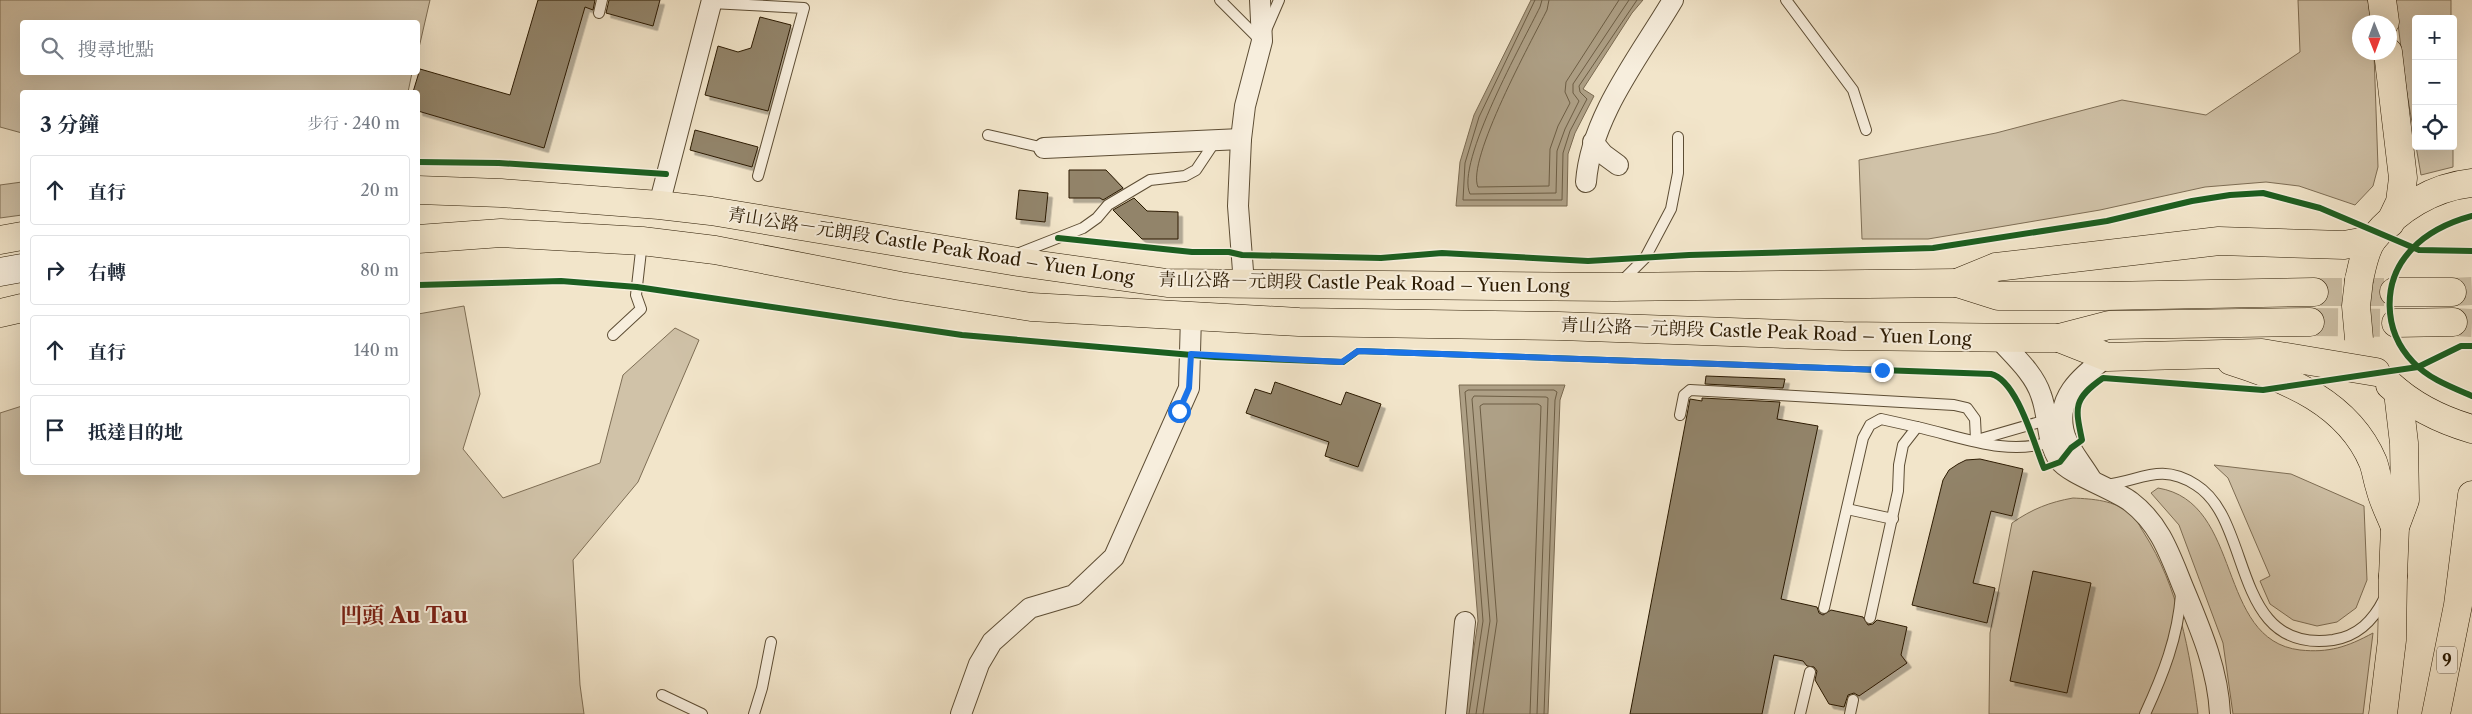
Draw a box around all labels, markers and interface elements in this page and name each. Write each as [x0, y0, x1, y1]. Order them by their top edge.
north arrow [2352, 15, 2397, 60]
map controls [2412, 15, 2457, 150]
button: + [2412, 15, 2457, 60]
search box [20, 20, 420, 75]
icon: search [38, 34, 66, 62]
text: 搜尋地點 [78, 38, 154, 61]
button: − [2412, 60, 2457, 105]
button: locate [2412, 105, 2457, 150]
text: 3 分鐘 [40, 112, 99, 137]
text: 步行 · 240 m [307, 113, 400, 133]
icon: ahead [41, 176, 69, 204]
text: 20 m [360, 180, 399, 200]
text: 直行 [88, 181, 126, 204]
street label: 青山公路－元朗段 Castle Peak Road – Yuen Long [726, 203, 1136, 289]
icon: right [41, 256, 69, 284]
text: 80 m [360, 260, 399, 280]
text: 右轉 [88, 261, 126, 284]
street label: 青山公路－元朗段 Castle Peak Road – Yuen Long [1158, 268, 1570, 298]
street label: 青山公路－元朗段 Castle Peak Road – Yuen Long [1560, 314, 1972, 350]
icon: ahead [41, 336, 69, 364]
text: 140 m [354, 340, 399, 360]
text: 直行 [88, 341, 126, 364]
route end [1871, 359, 1894, 382]
route start [1168, 400, 1191, 423]
icon: arrive [41, 416, 69, 444]
text: 抵達目的地 [88, 421, 183, 444]
district label: 凹頭 Au Tau [340, 602, 469, 629]
road number: 9 [2437, 646, 2457, 674]

